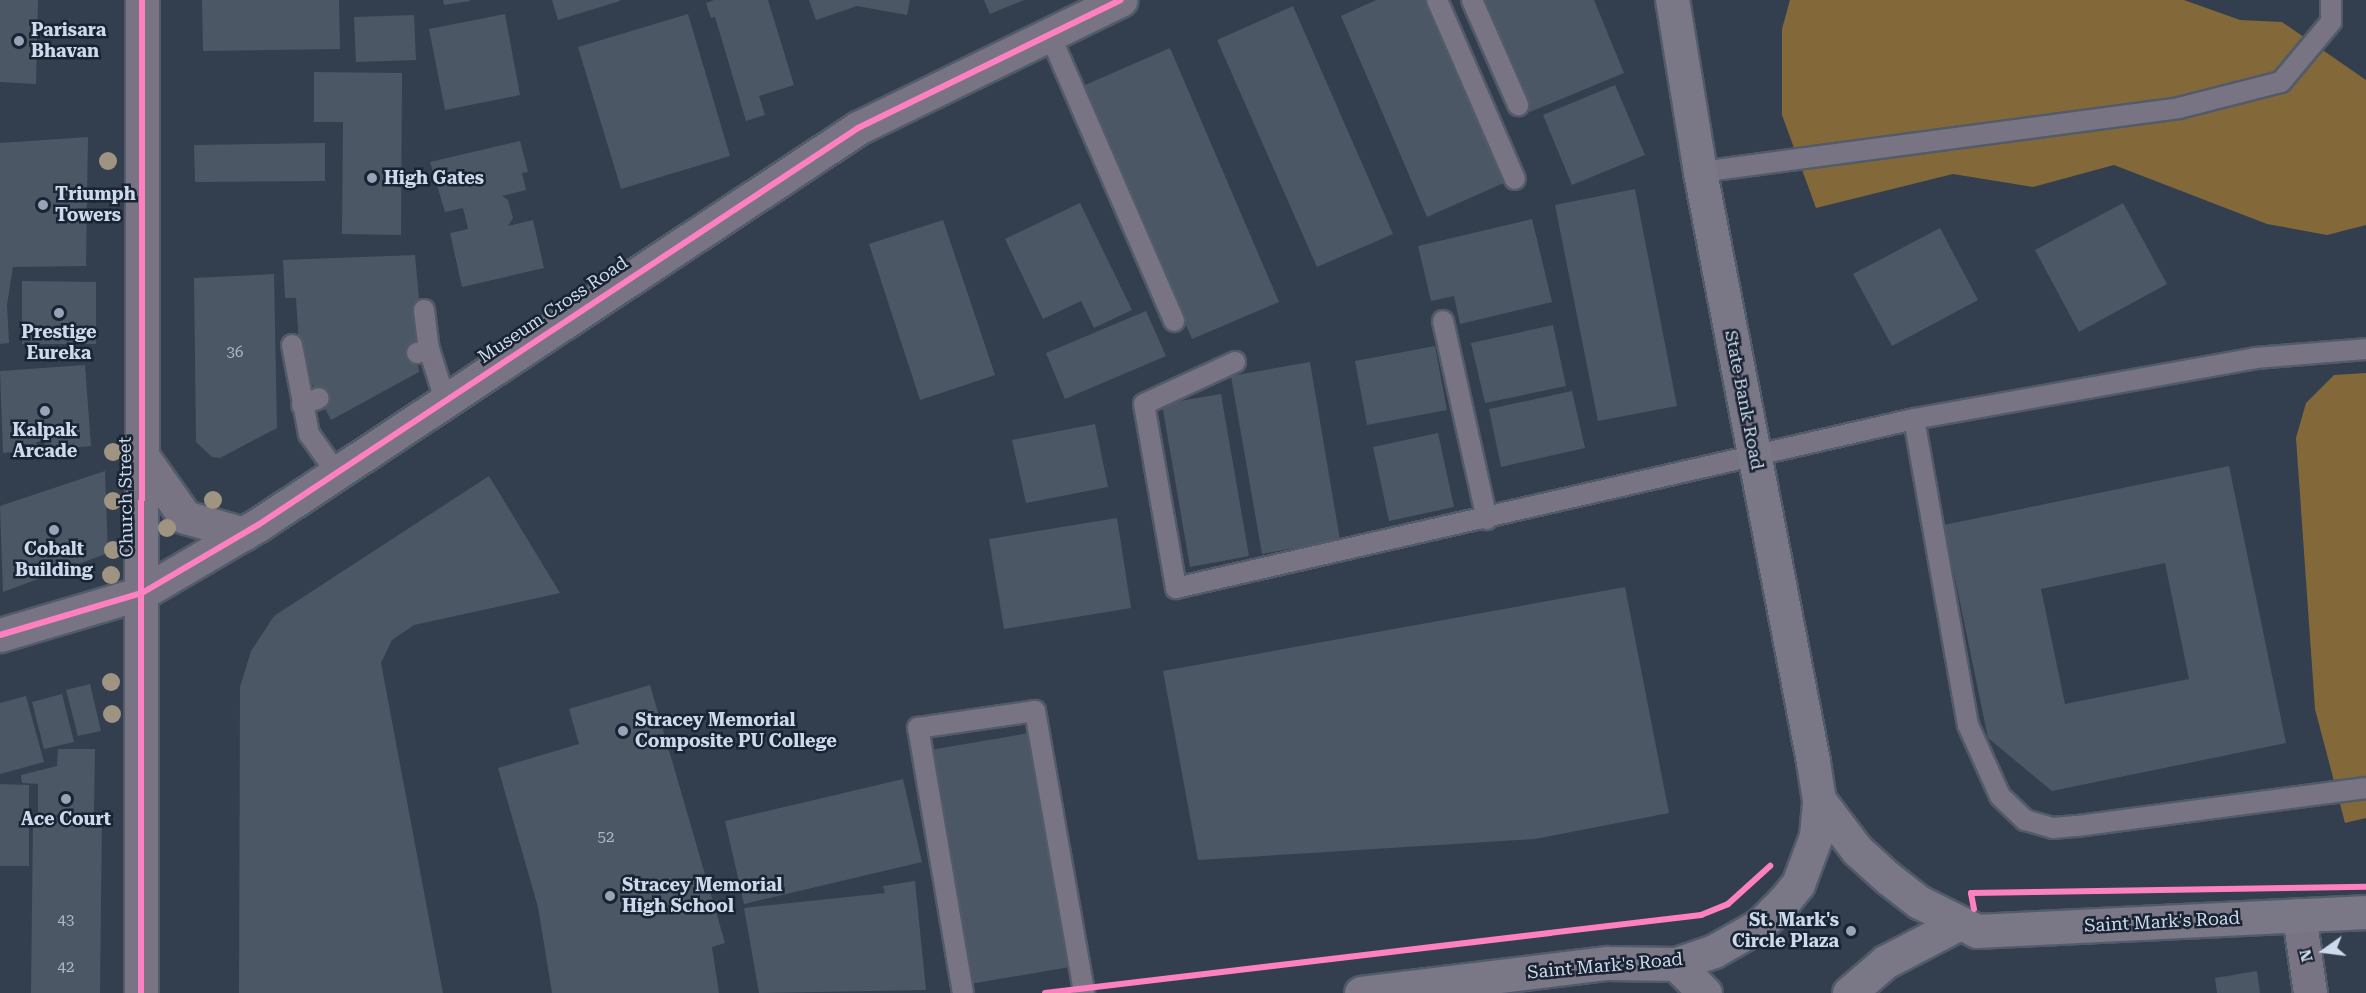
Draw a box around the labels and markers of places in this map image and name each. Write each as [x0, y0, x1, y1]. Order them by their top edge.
place label: Parisara Bhavan [31, 20, 106, 63]
marker: Parisara Bhavan [12, 34, 26, 48]
place label: High Gates [384, 167, 484, 189]
marker: High Gates [365, 171, 379, 185]
place label: Triumph Towers [55, 184, 136, 226]
marker: Triumph Towers [36, 198, 50, 212]
marker: Prestige Eureka [52, 306, 66, 320]
place label: Prestige Eureka [21, 322, 97, 364]
marker: Kalpak Arcade [38, 404, 52, 418]
place label: Kalpak Arcade [12, 420, 78, 462]
marker: Cobalt Building [47, 523, 61, 537]
place label: Cobalt Building [15, 539, 93, 582]
place label: Stracey Memorial Composite PU College [635, 710, 837, 752]
marker: Stracey Memorial Composite PU College [616, 724, 630, 738]
marker: Ace Court [59, 792, 73, 806]
place label: Ace Court [21, 808, 111, 830]
place label: Stracey Memorial High School [622, 875, 782, 918]
marker: Stracey Memorial High School [603, 889, 617, 903]
place label: St. Mark's Circle Plaza [1732, 910, 1839, 952]
marker: St. Mark's Circle Plaza [1844, 924, 1858, 938]

